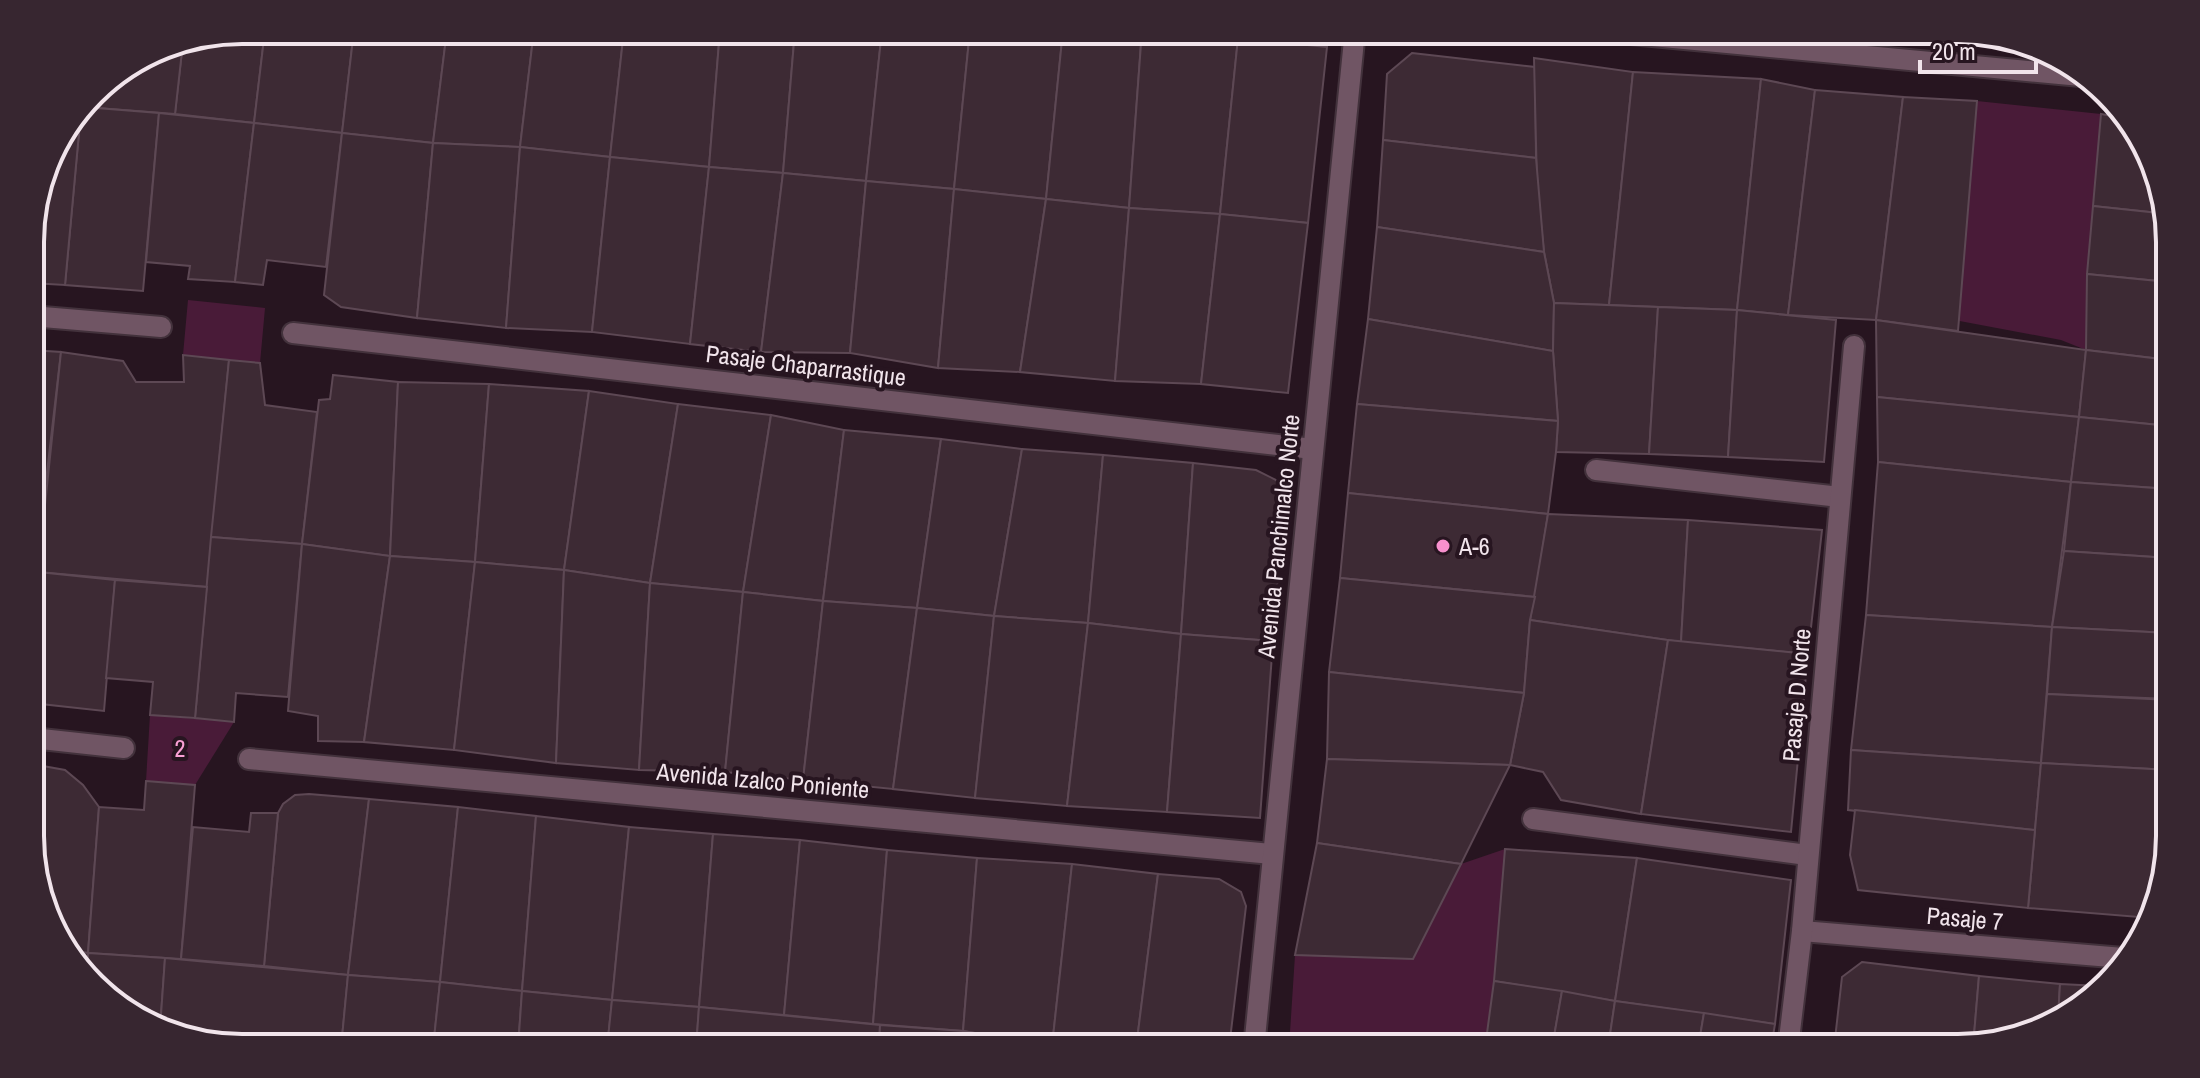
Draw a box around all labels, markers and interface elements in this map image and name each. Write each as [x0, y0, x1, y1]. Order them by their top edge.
scale bar [1920, 24, 2036, 74]
text: 20 m [1932, 35, 1976, 67]
street label: Pasaje Chaparrastique [704, 337, 908, 393]
street label: Avenida Panchimalco Norte [1249, 413, 1307, 660]
place label: A-6 [1458, 530, 1490, 562]
marker: A-6 [1434, 537, 1452, 555]
street label: Pasaje D Norte [1774, 627, 1818, 763]
park label: 2 [175, 732, 185, 764]
street label: Avenida Izalco Poniente [654, 755, 871, 805]
street label: Pasaje 7 [1925, 899, 2005, 937]

